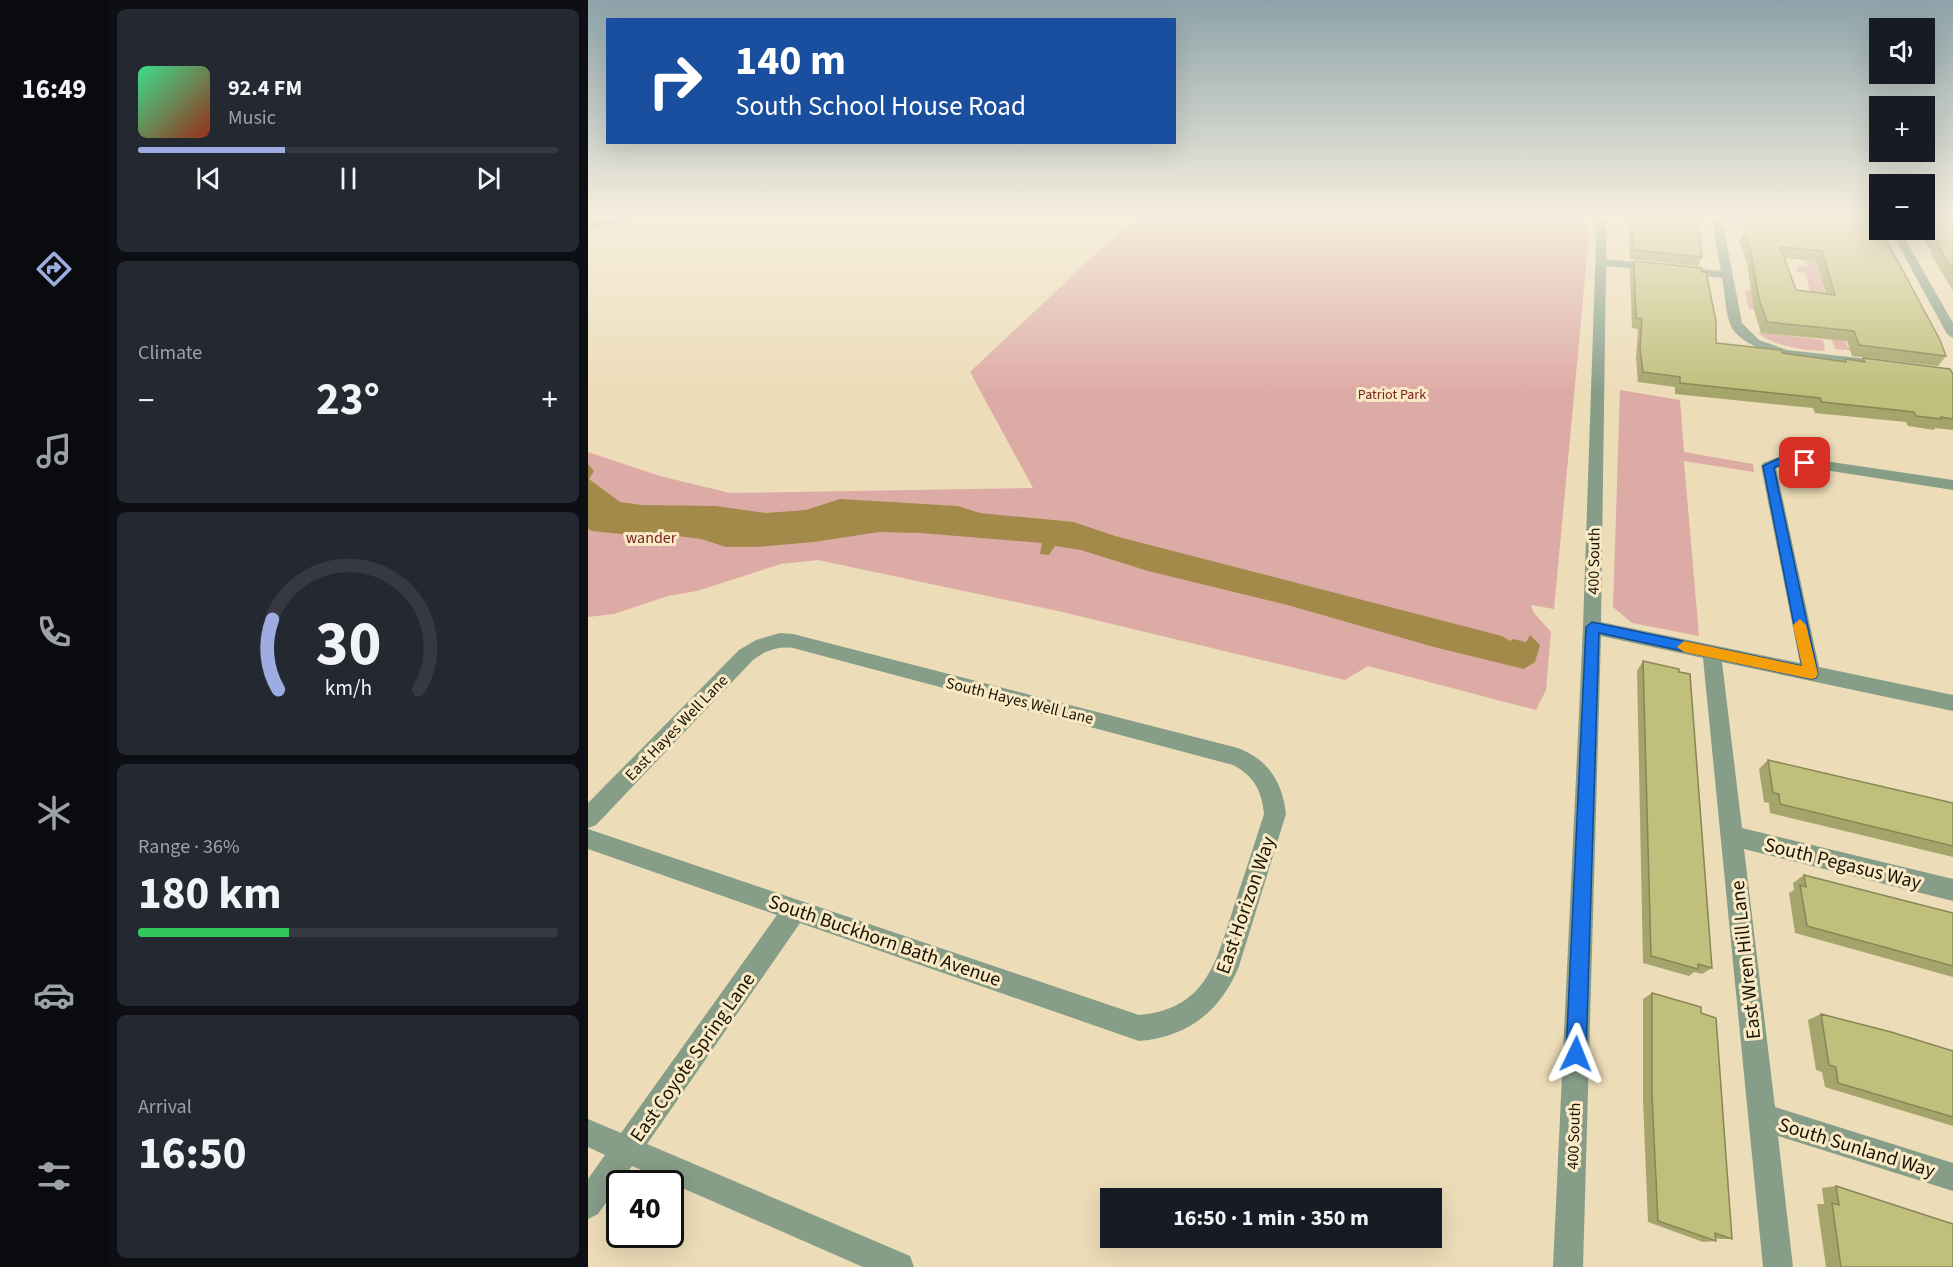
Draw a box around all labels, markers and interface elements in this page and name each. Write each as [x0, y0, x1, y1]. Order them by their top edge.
map controls [1869, 18, 1935, 240]
button: sound [1869, 18, 1935, 84]
text: 140 m [735, 31, 846, 91]
icon: right [636, 42, 714, 120]
text: 16:49 [21, 70, 87, 109]
text: 92.4 FM [228, 72, 302, 104]
text: South School House Road [735, 87, 1026, 126]
button: + [1869, 96, 1935, 162]
text: Music [228, 104, 276, 132]
icon: previous [192, 162, 225, 195]
icon: pause [332, 162, 365, 195]
icon: next [472, 162, 505, 195]
button: − [1869, 174, 1935, 240]
icon: directions [33, 248, 75, 290]
text: Climate [138, 339, 202, 367]
text: 23° [316, 368, 380, 432]
text: − [138, 377, 154, 424]
text: + [542, 377, 558, 424]
park label: Patriot Park [1358, 385, 1426, 405]
icon: music [33, 430, 75, 472]
pin [1779, 437, 1830, 488]
icon: arrive [1788, 446, 1821, 479]
park label: wander [626, 527, 677, 549]
street label: 400 South [1582, 527, 1606, 595]
text: 30 [315, 601, 381, 690]
icon: phone [33, 611, 75, 653]
street label: East Hayes Well Lane [620, 670, 733, 786]
street label: South Hayes Well Lane [944, 672, 1096, 730]
text: km/h [324, 674, 372, 705]
icon: climate [33, 792, 75, 834]
street label: South Pegasus Way [1761, 831, 1925, 897]
street label: East Horizon Way [1209, 832, 1283, 978]
text: Range · 36% [138, 833, 239, 861]
text: 180 km [138, 862, 282, 926]
street label: East Wren Hill Lane [1724, 879, 1768, 1041]
street label: South Buckhorn Bath Avenue [765, 888, 1005, 994]
street label: East Coyote Spring Lane [624, 967, 762, 1148]
icon: car [33, 974, 75, 1016]
position arrow [1544, 1022, 1608, 1086]
text: Arrival [138, 1093, 192, 1121]
street label: 400 South [1562, 1102, 1586, 1170]
street label: South Sunland Way [1775, 1111, 1939, 1185]
text: 16:50 [138, 1122, 247, 1186]
icon: filters [33, 1155, 75, 1197]
speed limit sign: 40 [606, 1170, 684, 1248]
text: 16:50 · 1 min · 350 m [1173, 1202, 1369, 1234]

